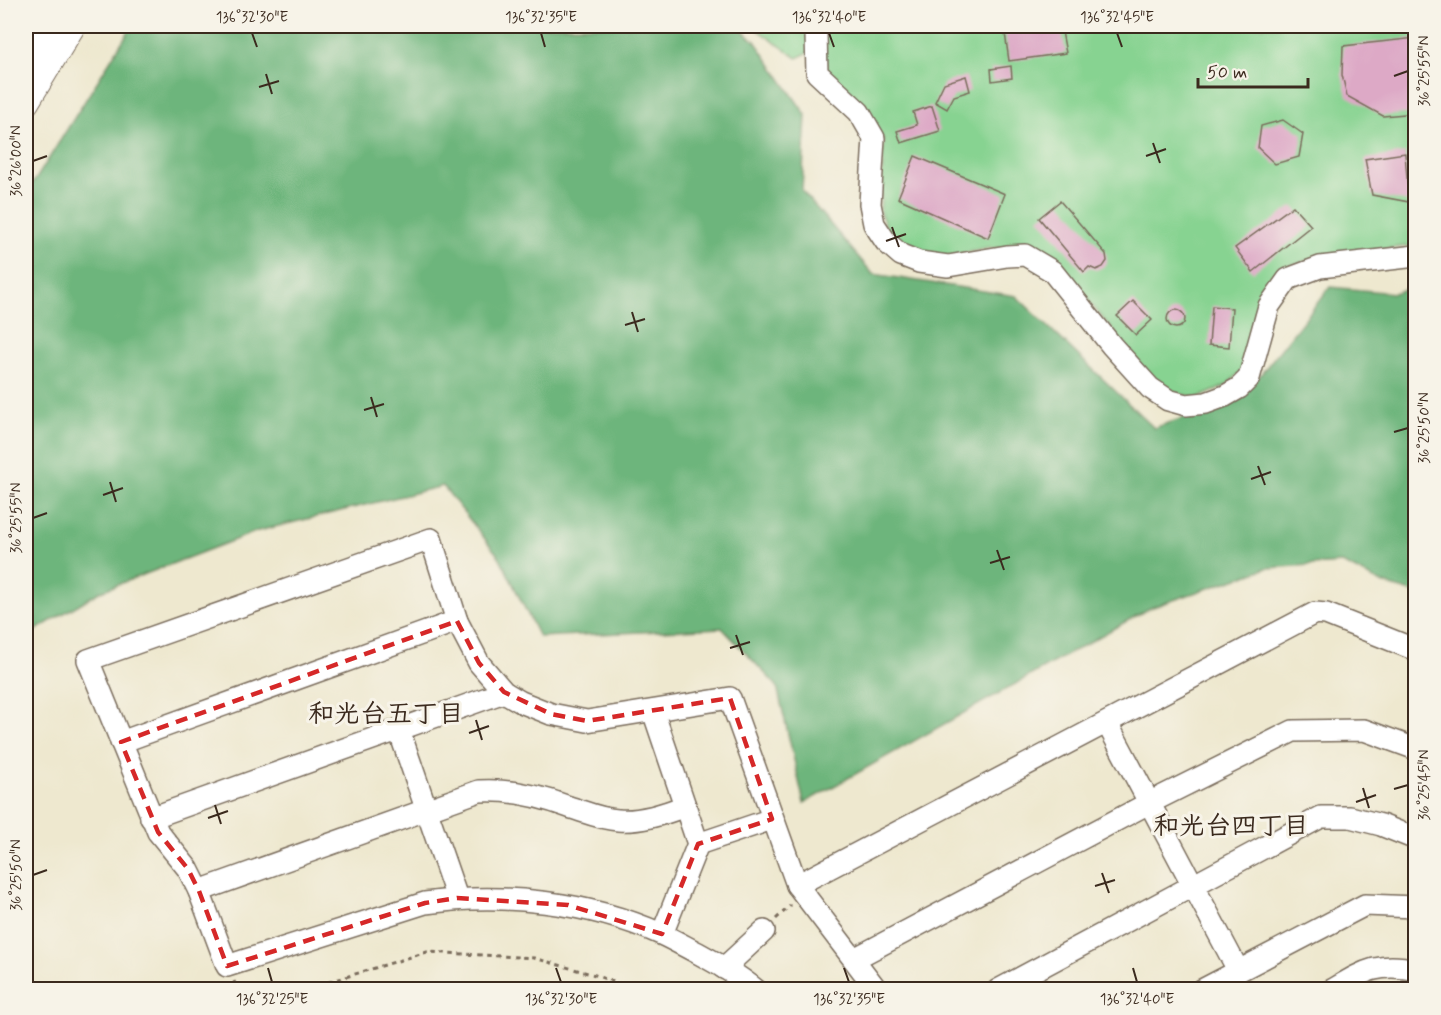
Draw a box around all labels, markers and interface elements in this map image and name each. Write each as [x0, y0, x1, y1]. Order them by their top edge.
text: 136°32'30"E [216, 8, 289, 28]
text: 136°32'35"E [505, 8, 577, 28]
text: 136°32'40"E [792, 8, 867, 28]
text: 136°32'45"E [1080, 8, 1154, 28]
text: 36°25'55"N [1415, 35, 1435, 107]
scale bar [1198, 51, 1308, 89]
text: 50 m [1207, 61, 1247, 85]
text: 36°26'00"N [7, 125, 27, 197]
text: 36°25'50"N [1415, 392, 1435, 464]
text: 36°25'55"N [7, 482, 27, 554]
district label: 和光台五丁目 [308, 698, 464, 732]
text: 36°25'45"N [1415, 750, 1435, 820]
district label: 和光台四丁目 [1153, 810, 1309, 844]
text: 36°25'50"N [7, 839, 27, 911]
text: 136°32'25"E [236, 990, 309, 1010]
text: 136°32'30"E [525, 990, 598, 1010]
text: 136°32'35"E [813, 990, 885, 1010]
text: 136°32'40"E [1100, 990, 1175, 1010]

